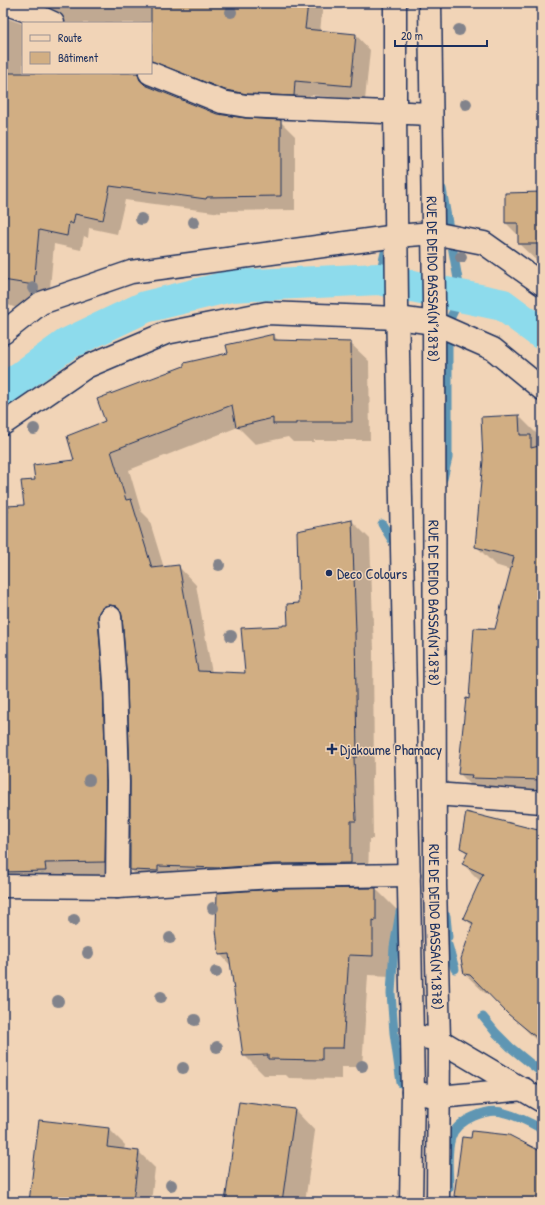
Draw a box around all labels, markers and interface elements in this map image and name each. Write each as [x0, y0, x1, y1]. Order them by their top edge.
legend [22, 22, 152, 74]
scale bar [395, 22, 487, 48]
text: 20 m [401, 27, 423, 44]
text: Route [58, 29, 82, 46]
text: Bâtiment [58, 49, 99, 66]
street label: RUE DE DEIDO BASSA(N°1.878) [422, 196, 445, 362]
street label: RUE DE DEIDO BASSA(N°1.878) [424, 520, 445, 686]
place label: Deco Colours [337, 563, 407, 584]
marker: Deco Colours [324, 568, 334, 578]
place label: Djakoume Phamacy [340, 739, 442, 760]
marker: Djakoume Phamacy [327, 744, 337, 754]
street label: RUE DE DEIDO BASSA(N°1.878) [424, 844, 449, 1010]

